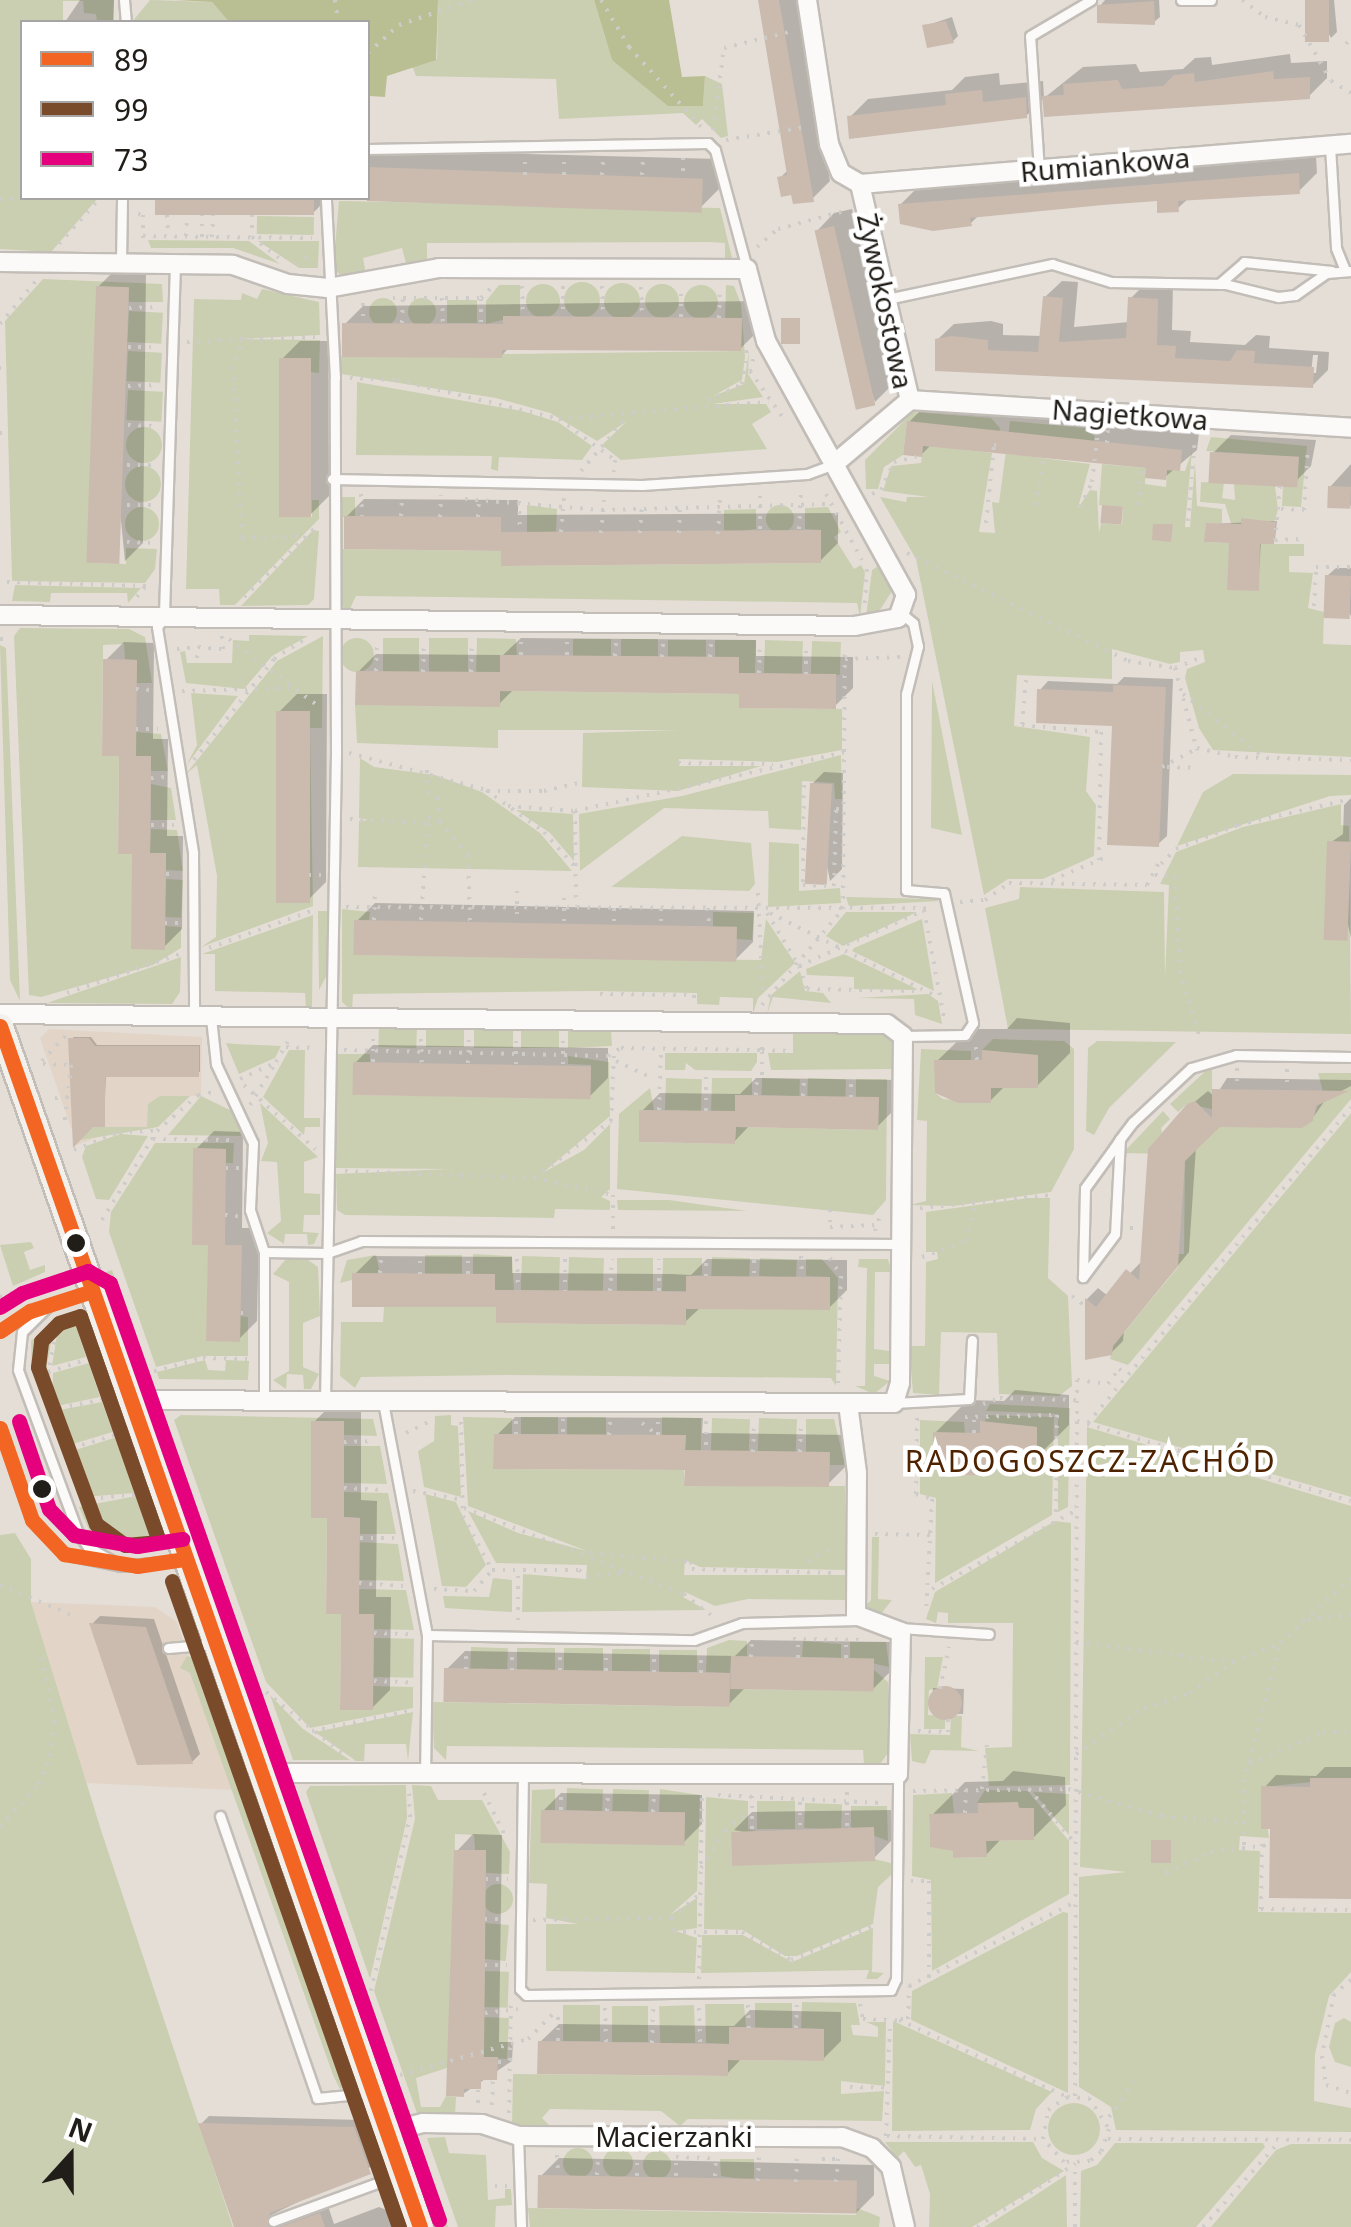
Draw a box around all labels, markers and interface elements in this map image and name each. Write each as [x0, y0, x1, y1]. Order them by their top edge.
legend [20, 20, 370, 200]
text: 89 [114, 39, 148, 80]
text: 99 [114, 89, 148, 130]
text: 73 [114, 139, 148, 180]
street label: Rumiankowa [1019, 140, 1191, 188]
street label: Żywokostowa [851, 210, 921, 392]
street label: Nagietkowa [1051, 392, 1209, 436]
unlabelled marker [66, 1233, 86, 1253]
district label: RADOGOSZCZ-ZACHÓD [905, 1443, 1277, 1479]
unlabelled marker [32, 1479, 52, 1499]
north arrow [20, 2107, 120, 2207]
text: N [63, 2107, 98, 2151]
street label: Macierzanki [595, 2119, 753, 2153]

